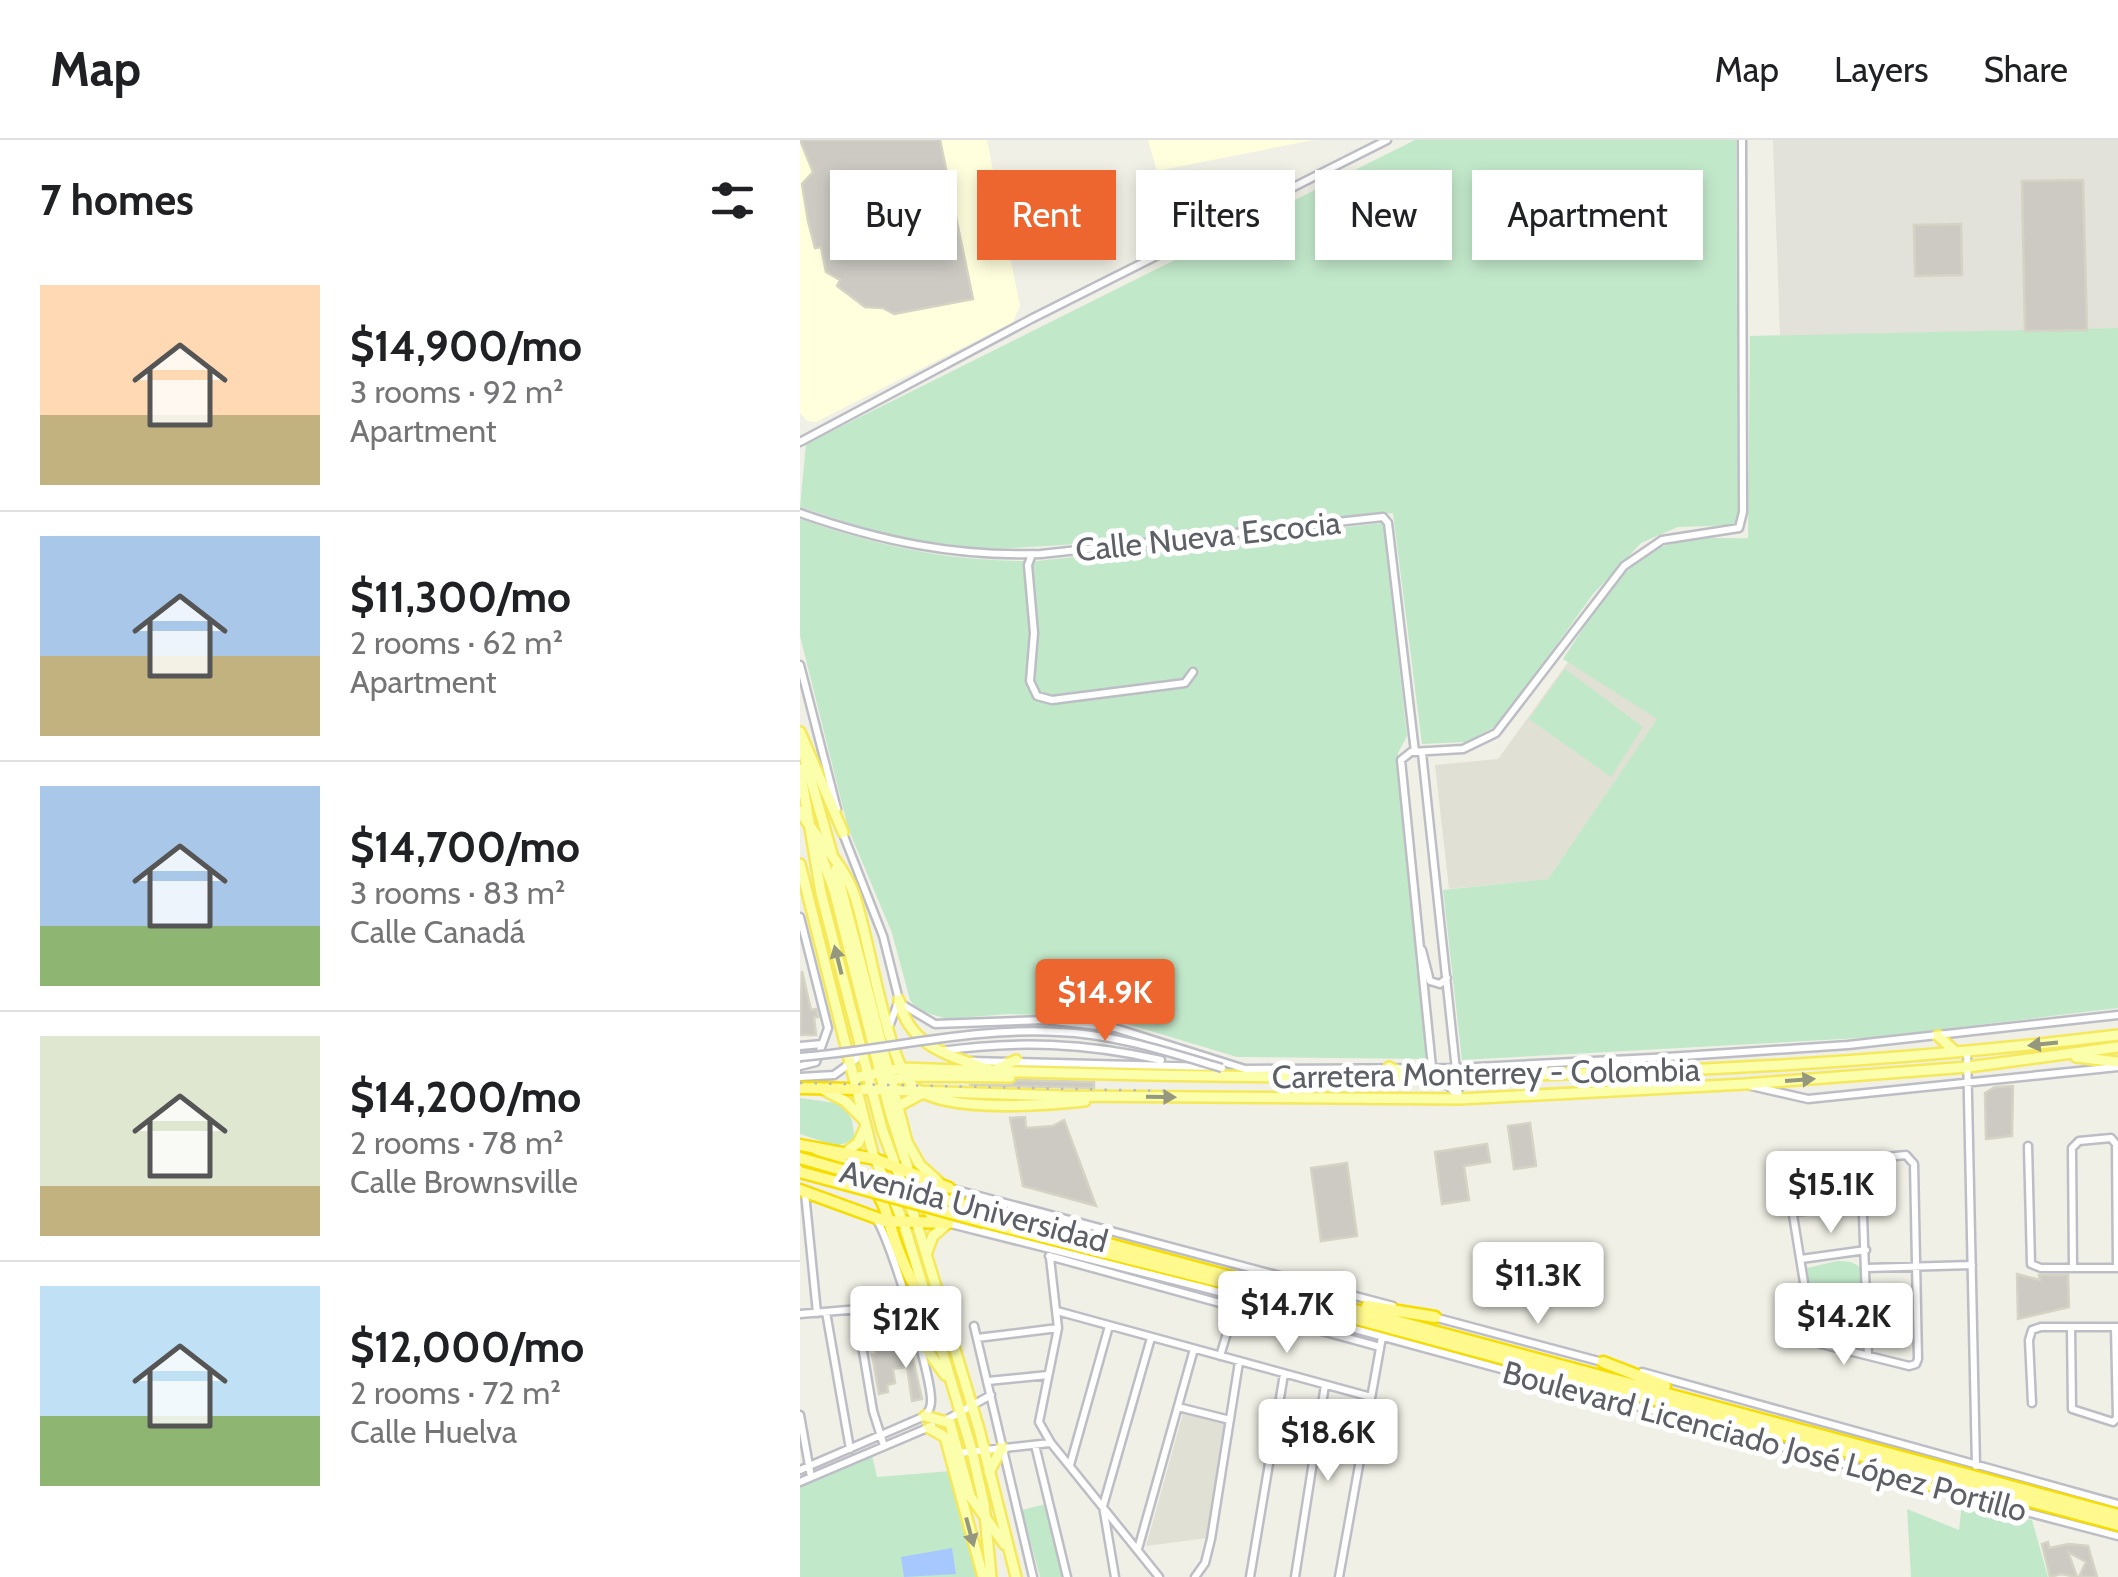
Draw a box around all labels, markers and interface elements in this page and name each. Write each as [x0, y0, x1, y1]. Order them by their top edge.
text: Map [50, 40, 141, 98]
text: Map [1715, 48, 1779, 91]
text: Layers [1834, 48, 1928, 91]
text: Share [1983, 48, 2068, 91]
chip: Buy [830, 170, 957, 260]
chip: Rent [977, 170, 1116, 260]
chip: Filters [1136, 170, 1295, 260]
chip: New [1315, 170, 1452, 260]
chip: Apartment [1472, 170, 1703, 260]
icon: filters [705, 173, 760, 228]
text: 7 homes [40, 174, 194, 226]
text: $14,900/mo [350, 320, 582, 372]
icon: home [120, 325, 240, 445]
text: 3 rooms · 92 m² [350, 372, 564, 411]
text: Apartment [350, 411, 497, 450]
street label: Calle Nueva Escocia [1074, 503, 1343, 569]
text: $11,300/mo [350, 571, 571, 623]
icon: home [120, 576, 240, 696]
text: 2 rooms · 62 m² [350, 623, 563, 662]
text: Apartment [350, 662, 497, 701]
text: $14,700/mo [350, 821, 580, 873]
icon: home [120, 826, 240, 946]
text: 3 rooms · 83 m² [350, 873, 565, 912]
text: Calle Canadá [350, 912, 525, 951]
one-way arrow [830, 944, 845, 975]
pin: $14.9K [1024, 959, 1186, 1044]
text: $14.9K [1058, 972, 1152, 1011]
one-way arrow [2026, 1036, 2058, 1052]
street label: Carretera Monterrey - Colombia [1271, 1050, 1701, 1096]
text: $14,200/mo [350, 1071, 581, 1123]
one-way arrow [1785, 1072, 1816, 1088]
icon: home [120, 1076, 240, 1196]
one-way arrow [1145, 1089, 1177, 1105]
text: 2 rooms · 78 m² [350, 1123, 564, 1162]
street label: Avenida Universidad [836, 1151, 1112, 1261]
pin: $15.1K [1750, 1151, 1912, 1236]
text: Calle Brownsville [350, 1162, 578, 1201]
text: $15.1K [1788, 1164, 1874, 1203]
pin: $11.3K [1457, 1242, 1619, 1327]
text: $11.3K [1495, 1255, 1581, 1294]
pin: $14.7K [1206, 1271, 1368, 1356]
pin: $14.2K [1763, 1283, 1925, 1368]
text: $14.7K [1240, 1284, 1334, 1323]
pin: $12K [847, 1286, 965, 1371]
text: $14.2K [1797, 1296, 1891, 1335]
text: $12K [872, 1299, 940, 1338]
text: $12,000/mo [350, 1321, 584, 1373]
icon: home [120, 1326, 240, 1446]
street label: Boulevard Licenciado José López Portillo [1499, 1352, 2031, 1530]
text: 2 rooms · 72 m² [350, 1373, 561, 1412]
pin: $18.6K [1247, 1399, 1409, 1484]
text: Calle Huelva [350, 1412, 517, 1451]
text: $18.6K [1281, 1412, 1375, 1451]
one-way arrow [962, 1517, 978, 1548]

